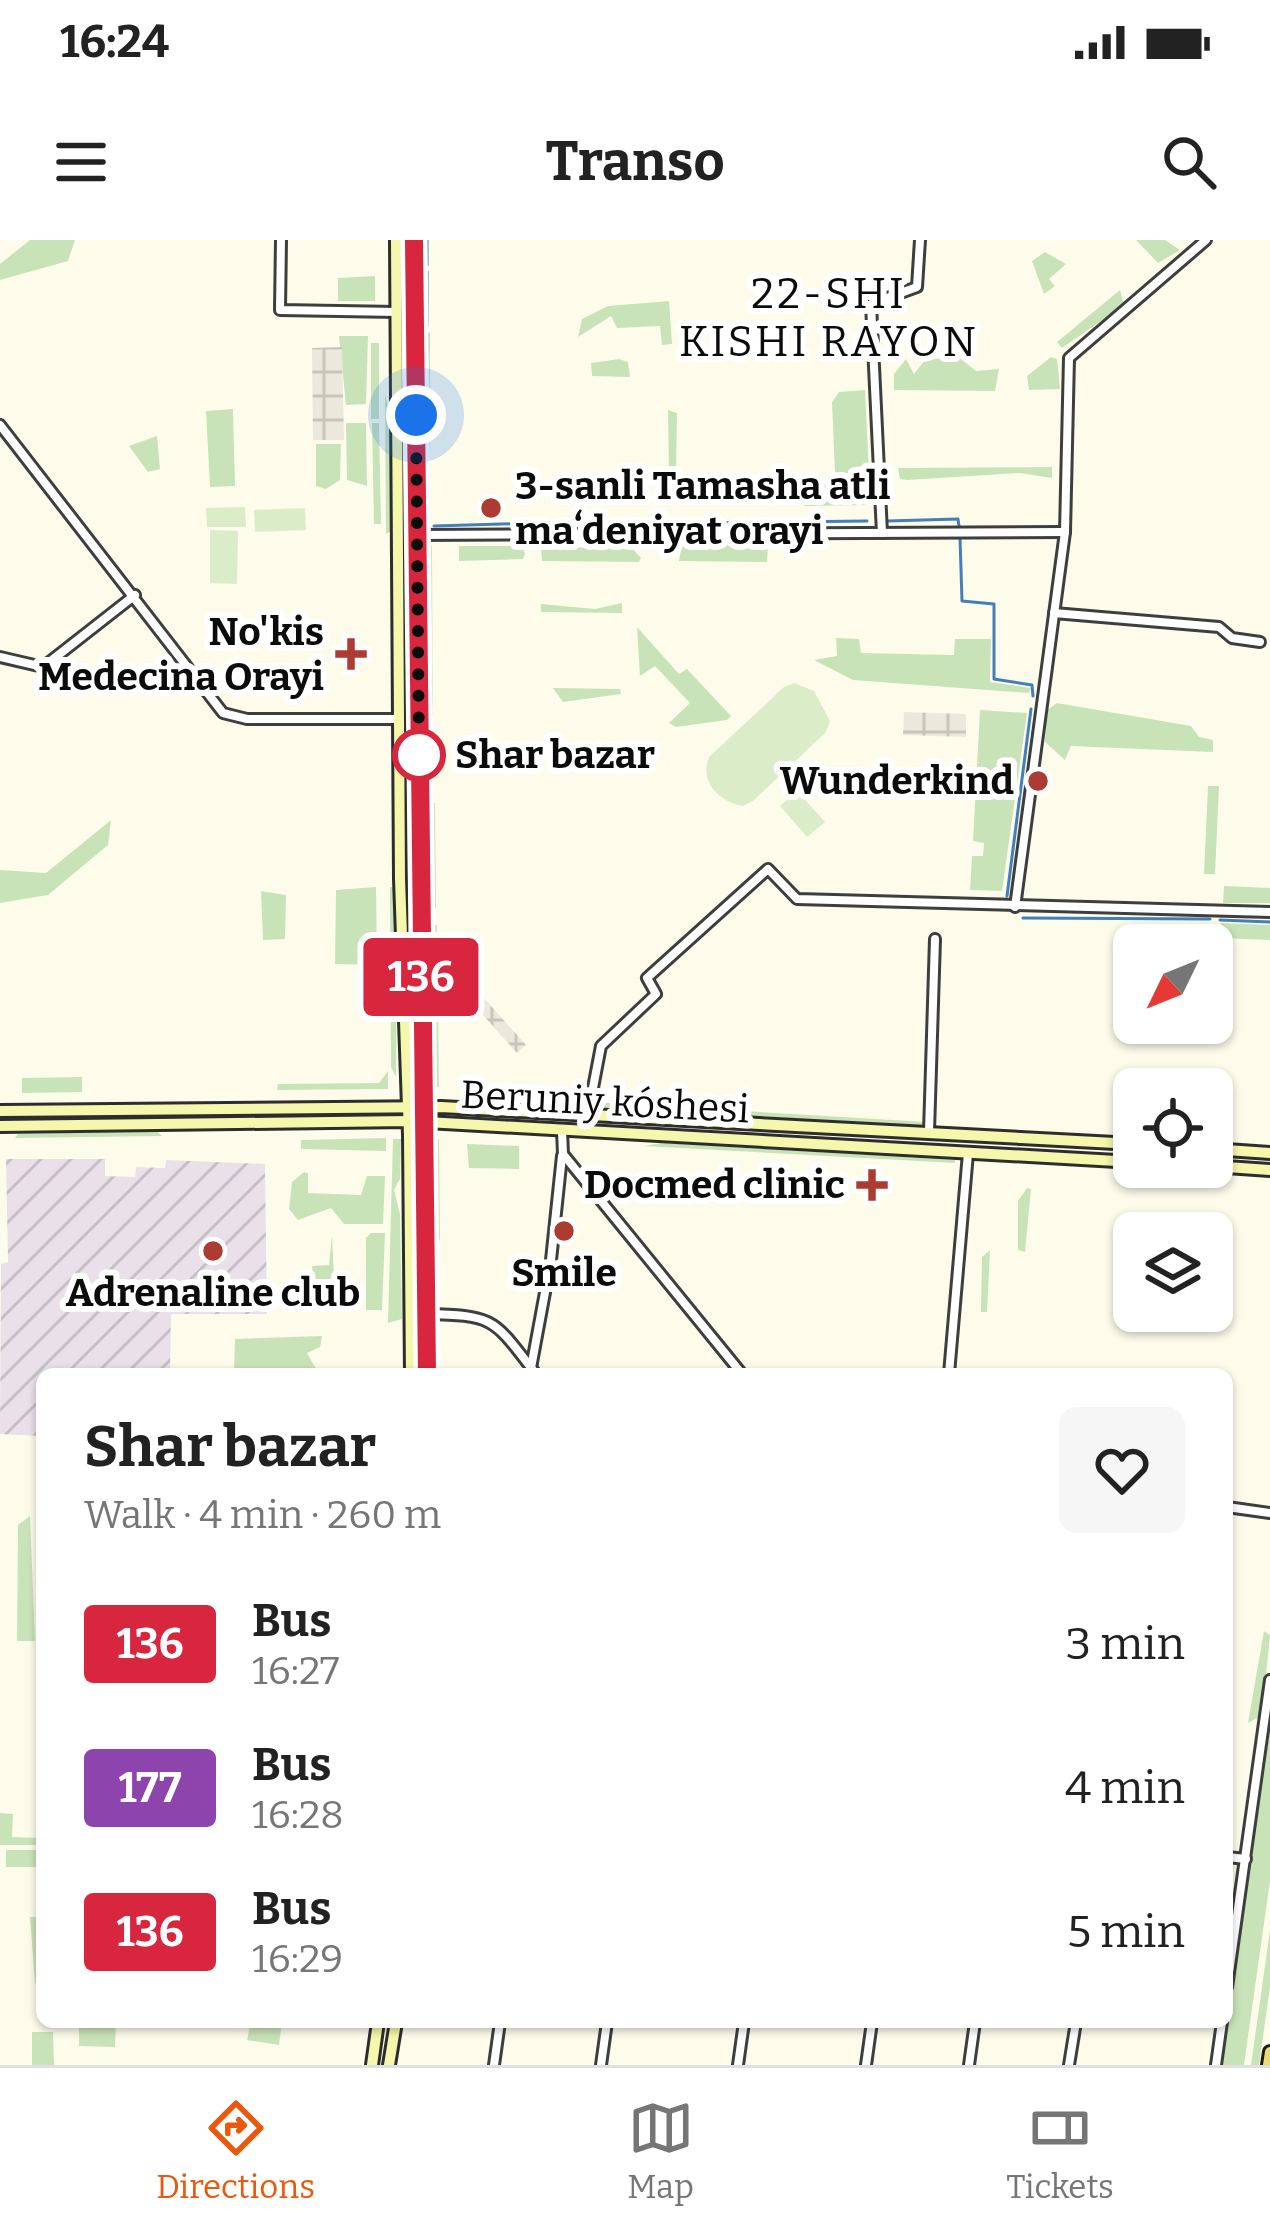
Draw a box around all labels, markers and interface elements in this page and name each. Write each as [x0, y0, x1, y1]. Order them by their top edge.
text: 16:24 [60, 15, 169, 69]
icon: menu [48, 129, 114, 195]
icon: search [1156, 129, 1222, 195]
text: Transo [545, 130, 725, 194]
district label: 22-SHI KISHI RAYON [679, 269, 979, 367]
your location [386, 385, 446, 445]
place label: 3-sanli Tamasha atli maʻdeniyat orayi [515, 463, 890, 554]
marker: 3-sanli Tamasha atli maʻdeniyat orayi [478, 495, 504, 521]
place label: No'kis Medecina Orayi [38, 609, 324, 700]
marker: No'kis Medecina Orayi [335, 638, 367, 670]
marker: Shar bazar [394, 730, 444, 780]
place label: Shar bazar [455, 732, 655, 778]
place label: Wunderkind [780, 758, 1014, 804]
marker: Wunderkind [1025, 768, 1051, 794]
north arrow [1113, 924, 1233, 1044]
map controls [1113, 924, 1233, 1332]
line badge: 136 [352, 938, 490, 1016]
text: 136 [387, 952, 455, 1002]
button: locate [1113, 1068, 1233, 1188]
street label: Beruniy kóshesi [459, 1071, 751, 1133]
place label: Docmed clinic [584, 1162, 845, 1208]
marker: Docmed clinic [856, 1169, 888, 1201]
button: layers [1113, 1212, 1233, 1332]
marker: Smile [551, 1218, 577, 1244]
marker: Adrenaline club [200, 1238, 226, 1264]
place label: Smile [511, 1250, 617, 1296]
place label: Adrenaline club [66, 1270, 360, 1316]
button: heart [1059, 1407, 1185, 1533]
text: Shar bazar [84, 1413, 376, 1481]
text: Walk · 4 min · 260 m [84, 1492, 441, 1538]
text: Bus [252, 1594, 331, 1648]
text: 3 min [1066, 1617, 1185, 1671]
text: 136 [116, 1619, 184, 1669]
text: 16:27 [252, 1648, 339, 1694]
text: Bus [252, 1738, 331, 1792]
text: 4 min [1065, 1761, 1185, 1815]
text: 177 [118, 1763, 182, 1813]
text: 16:28 [252, 1792, 344, 1838]
text: Bus [252, 1882, 331, 1936]
text: 5 min [1067, 1905, 1185, 1959]
text: 136 [116, 1907, 184, 1957]
text: 16:29 [252, 1936, 343, 1982]
tab: Directions [156, 2095, 315, 2207]
tab: Map [627, 2095, 694, 2207]
tab: Tickets [1006, 2095, 1114, 2207]

